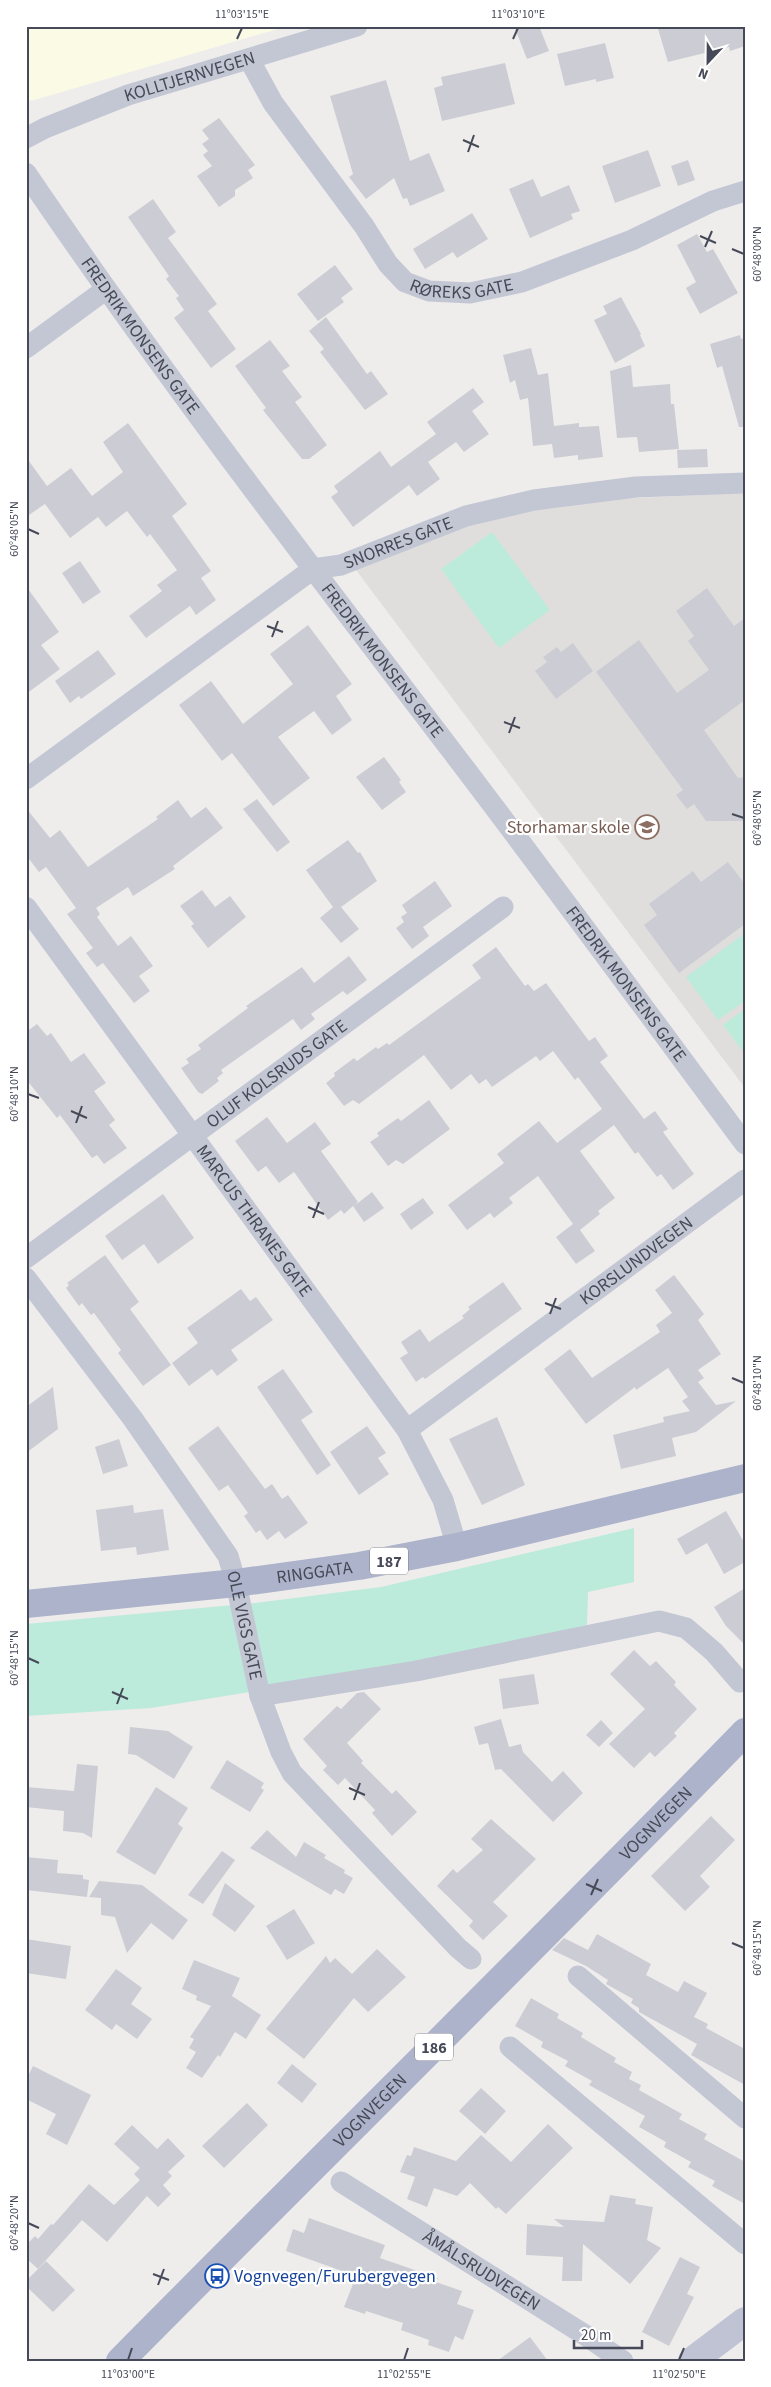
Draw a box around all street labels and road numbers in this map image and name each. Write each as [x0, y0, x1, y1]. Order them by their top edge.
street label: KOLLTJERNVEGEN [121, 45, 258, 109]
street label: FREDRIK MONSENS GATE [75, 252, 205, 420]
street label: RØREKS GATE [406, 272, 515, 306]
street label: SNORRES GATE [340, 510, 456, 576]
street label: FREDRIK MONSENS GATE [315, 578, 449, 743]
street label: FREDRIK MONSENS GATE [560, 901, 692, 1067]
street label: OLUF KOLSRUDS GATE [201, 1014, 352, 1134]
street label: MARCUS THRANES GATE [190, 1140, 318, 1302]
street label: KORSLUNDVEGEN [575, 1211, 698, 1311]
road number: 187 [370, 1548, 408, 1574]
street label: RINGGATA [275, 1555, 354, 1590]
street label: OLE VIGS GATE [220, 1568, 268, 1682]
street label: VOGNVEGEN [614, 1781, 698, 1866]
road number: 186 [415, 2034, 453, 2060]
street label: VOGNVEGEN [328, 2068, 413, 2153]
street label: ÅMÅLSRUDVEGEN [418, 2224, 545, 2317]

